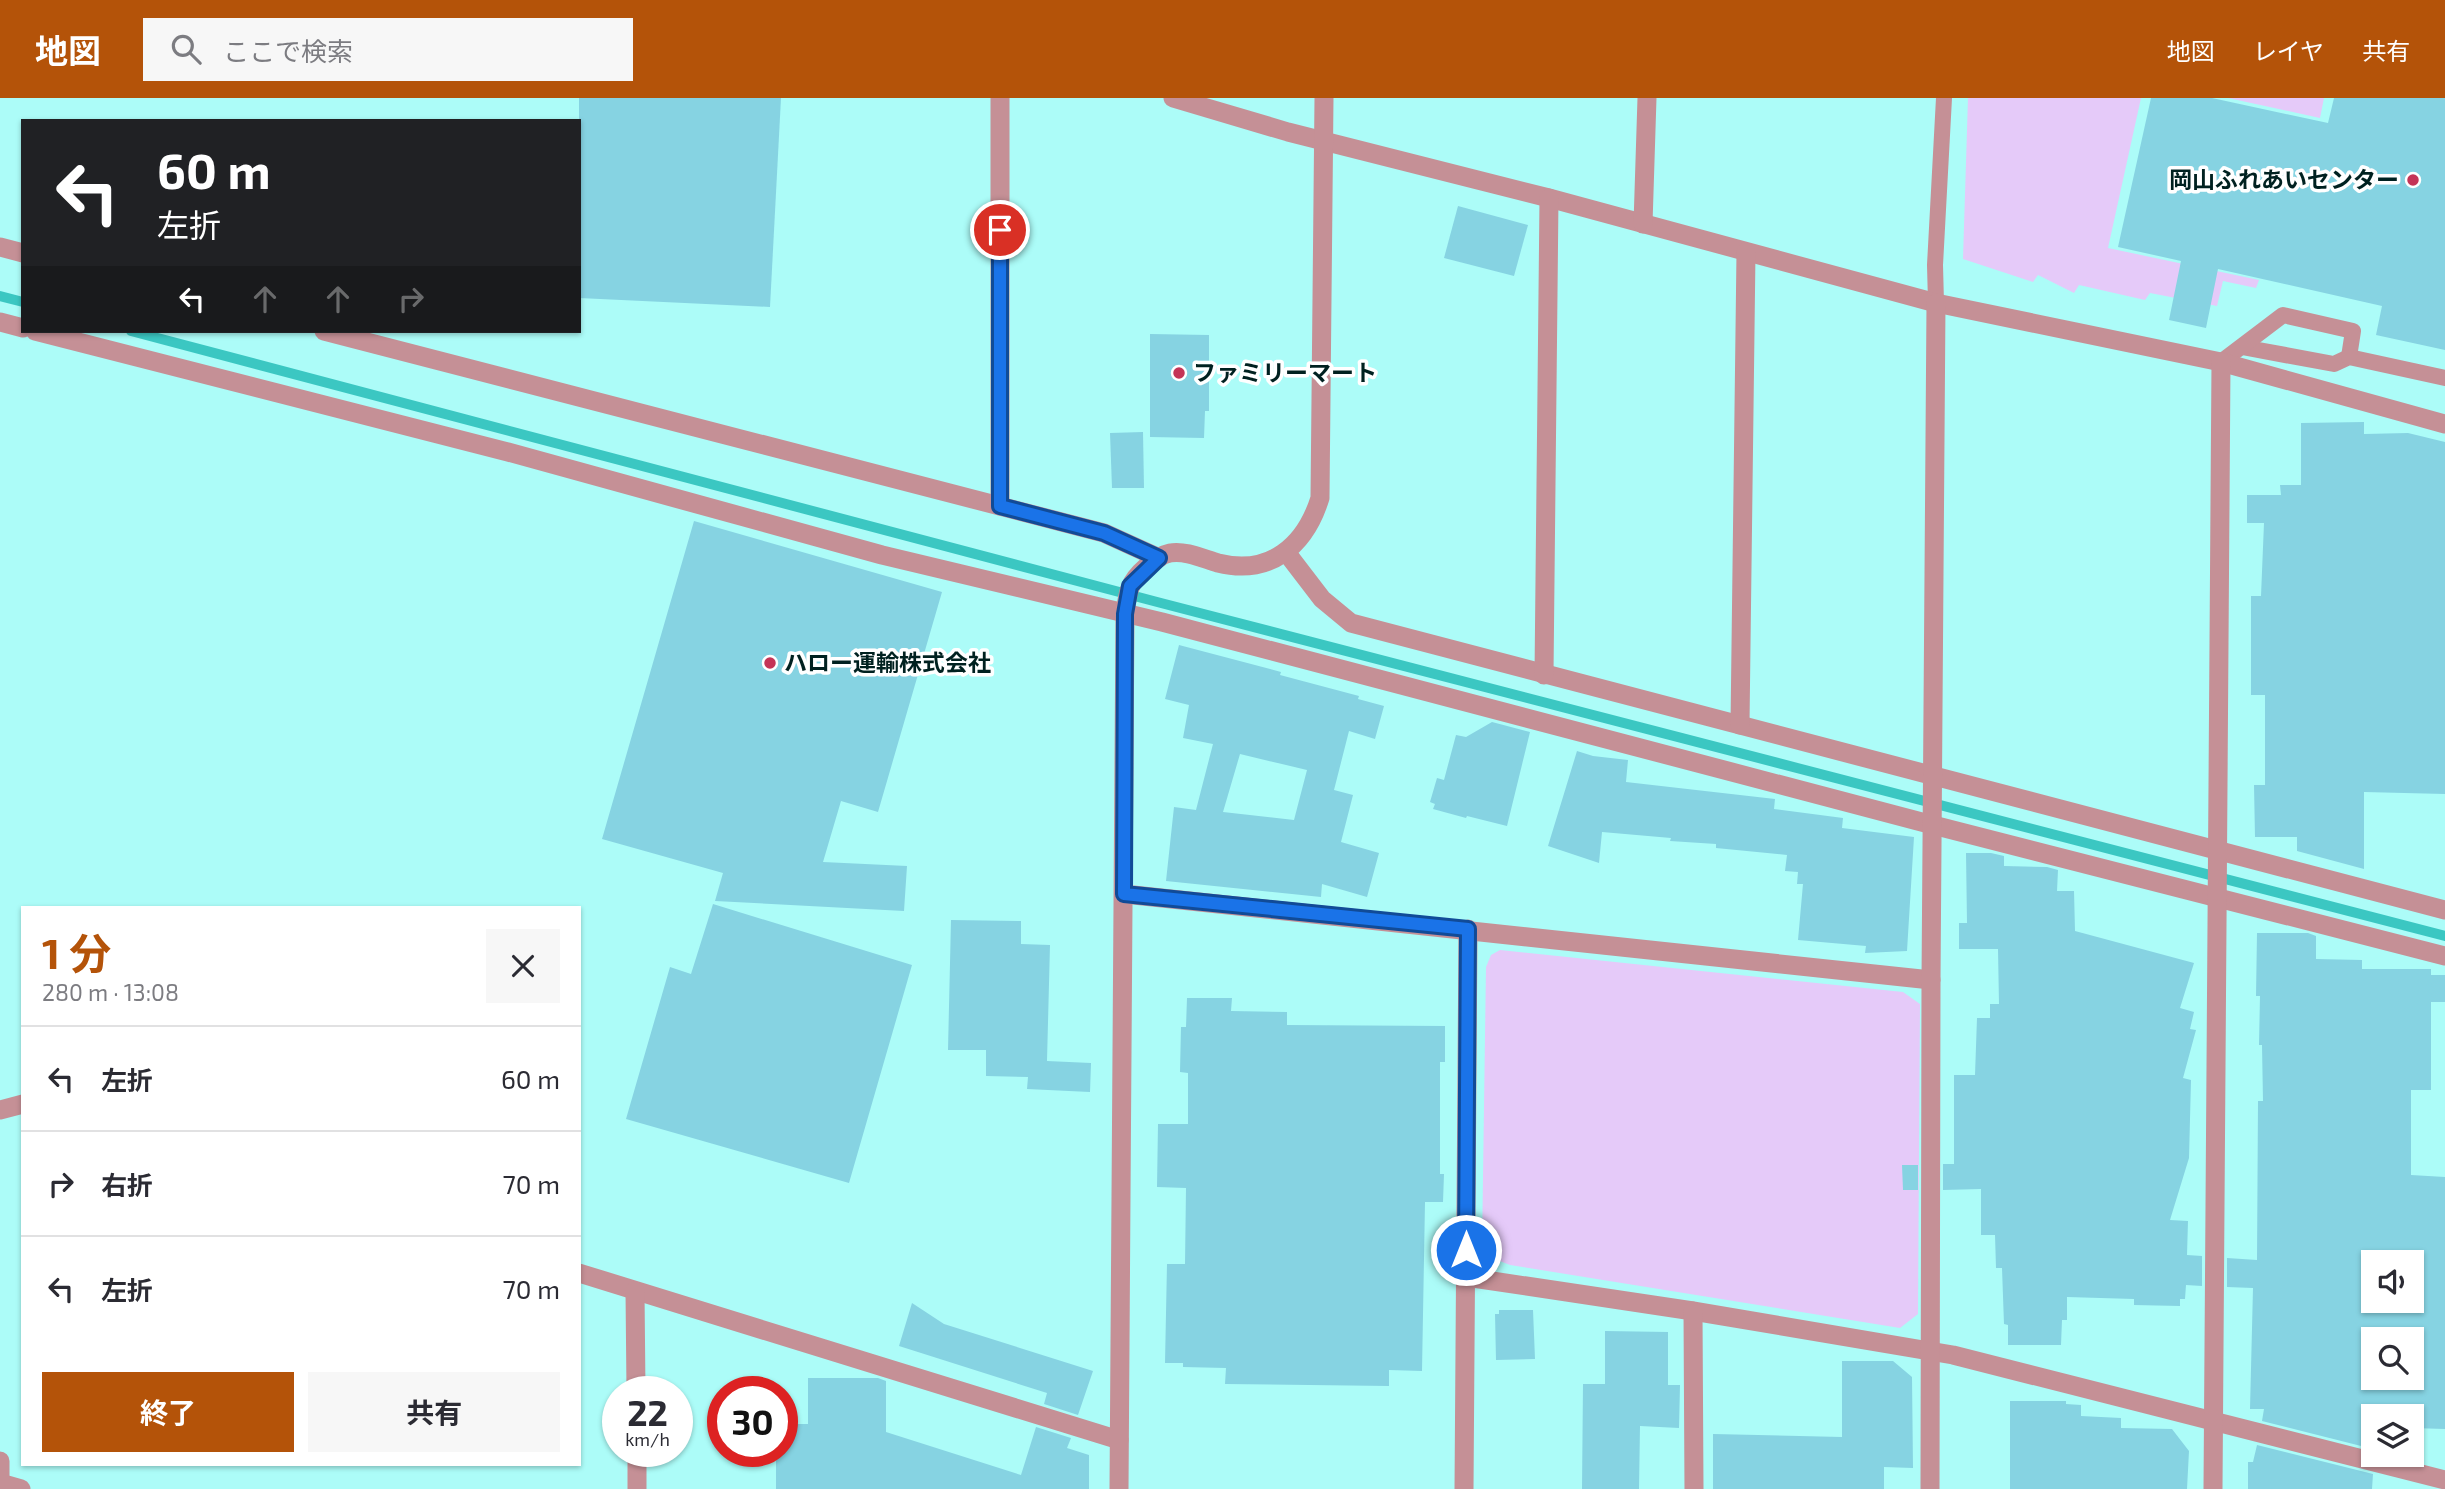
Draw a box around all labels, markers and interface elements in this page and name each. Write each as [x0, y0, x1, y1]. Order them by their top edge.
search box [143, 18, 633, 81]
text: 地図 [35, 30, 101, 70]
icon: search [167, 30, 205, 68]
text: ここで検索 [223, 35, 353, 66]
text: 地図 [2167, 36, 2215, 65]
text: レイヤ [2253, 36, 2324, 65]
text: 共有 [2362, 36, 2410, 65]
text: 60 m [157, 140, 271, 199]
icon: left [42, 147, 133, 238]
place label: 岡山ふれあいセンター [2169, 165, 2399, 193]
marker: 岡山ふれあいセンター [2405, 172, 2421, 188]
pin [970, 200, 1030, 260]
text: 左折 [157, 205, 221, 243]
icon: arrive [981, 211, 1019, 249]
icon: left [173, 280, 211, 318]
icon: ahead [246, 280, 284, 318]
icon: ahead [319, 280, 357, 318]
icon: right [392, 280, 430, 318]
place label: ファミリーマート [1193, 358, 1377, 386]
marker: ファミリーマート [1171, 365, 1187, 381]
place label: ハロー運輸株式会社 [784, 648, 991, 676]
marker: ハロー運輸株式会社 [762, 655, 778, 671]
text: 1 分 [42, 927, 111, 977]
button: close [486, 929, 560, 1003]
text: 280 m · 13:08 [42, 978, 179, 1006]
icon: left [42, 1060, 80, 1098]
text: 60 m [501, 1063, 560, 1094]
text: 左折 [101, 1064, 153, 1095]
icon: right [42, 1165, 80, 1203]
text: 70 m [502, 1168, 560, 1199]
text: 右折 [101, 1169, 153, 1200]
position arrow [1429, 1213, 1503, 1287]
map controls [2361, 1250, 2424, 1467]
button: sound [2361, 1250, 2424, 1313]
icon: left [42, 1270, 80, 1308]
text: 70 m [502, 1273, 560, 1304]
text: 左折 [101, 1274, 153, 1305]
button: search [2361, 1327, 2424, 1390]
button: 終了 [42, 1372, 294, 1452]
button: 共有 [308, 1372, 560, 1452]
speed limit sign: 30 [707, 1376, 798, 1467]
text: 22 [627, 1391, 668, 1433]
button: layers [2361, 1404, 2424, 1467]
text: km/h [625, 1428, 670, 1450]

